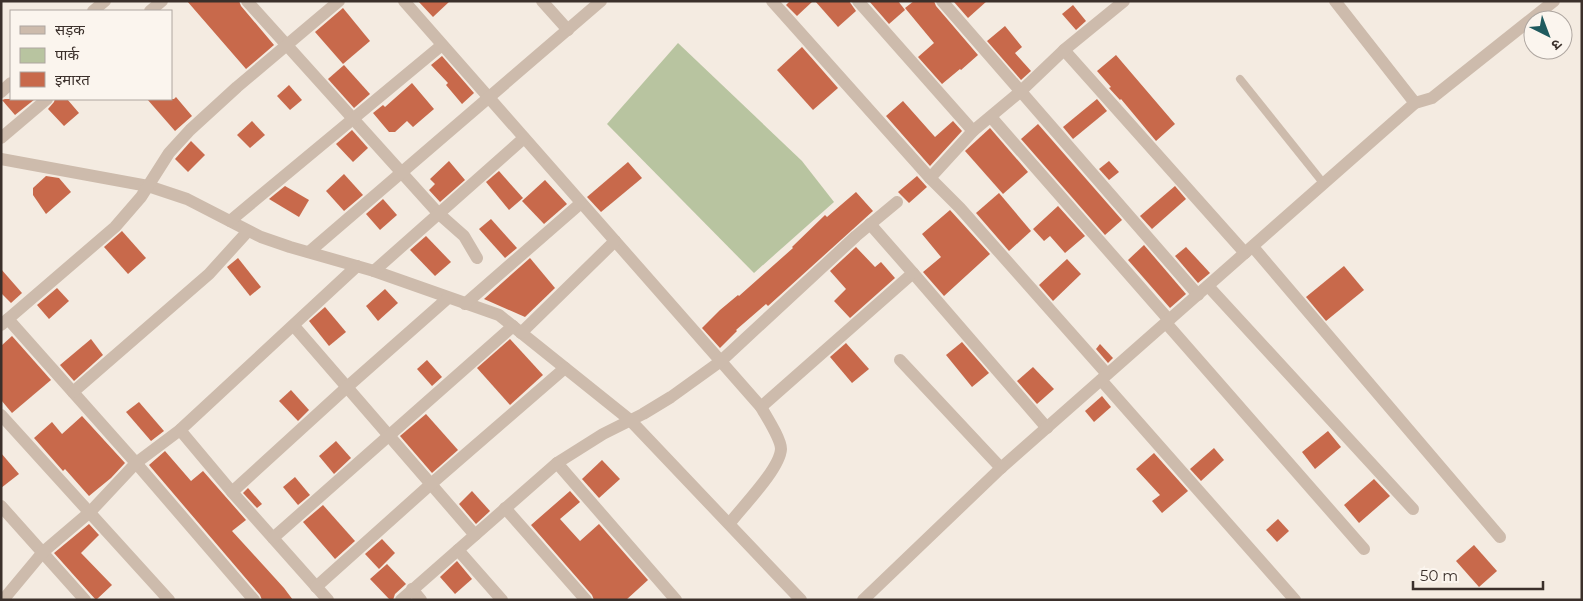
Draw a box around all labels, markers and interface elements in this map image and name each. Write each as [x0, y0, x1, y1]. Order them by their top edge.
legend [10, 10, 172, 100]
north arrow [1523, 10, 1573, 60]
text: सड़क [55, 20, 85, 39]
text: उ [1547, 35, 1566, 55]
text: पार्क [55, 45, 79, 64]
text: इमारत [55, 70, 90, 89]
scale bar [1413, 558, 1543, 590]
text: 50 m [1420, 566, 1458, 585]

